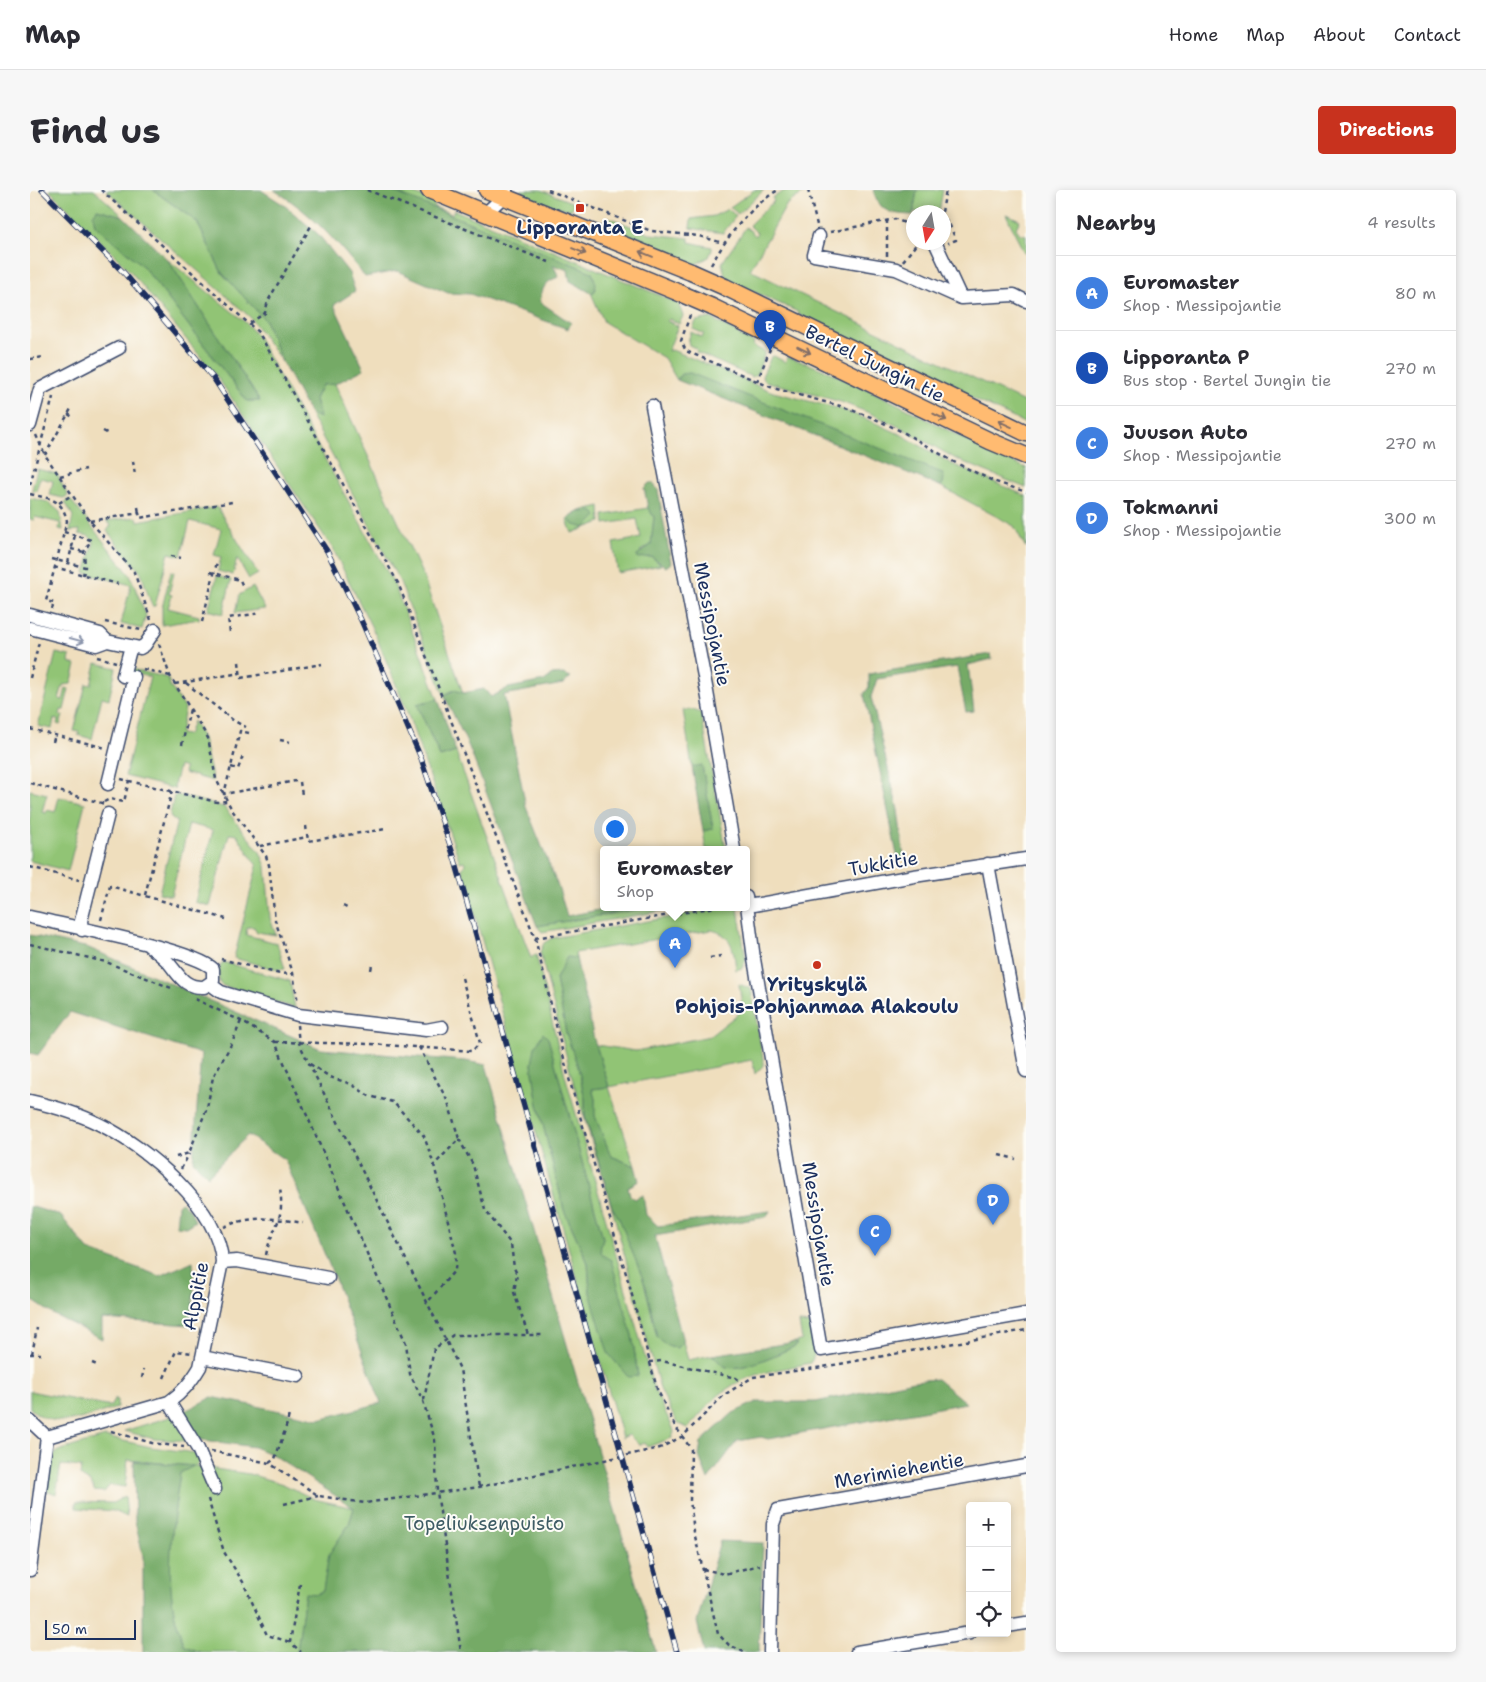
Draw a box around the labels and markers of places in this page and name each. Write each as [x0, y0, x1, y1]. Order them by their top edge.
marker: Lipporanta E [574, 202, 586, 214]
place label: Lipporanta E [516, 215, 644, 240]
pin: B [754, 310, 786, 351]
pin: A [659, 927, 691, 968]
marker: Yrityskylä Pohjois-Pohjanmaa Alakoulu [811, 959, 823, 971]
place label: Yrityskylä Pohjois-Pohjanmaa Alakoulu [675, 972, 959, 1019]
pin: D [977, 1184, 1009, 1225]
pin: C [859, 1215, 891, 1256]

